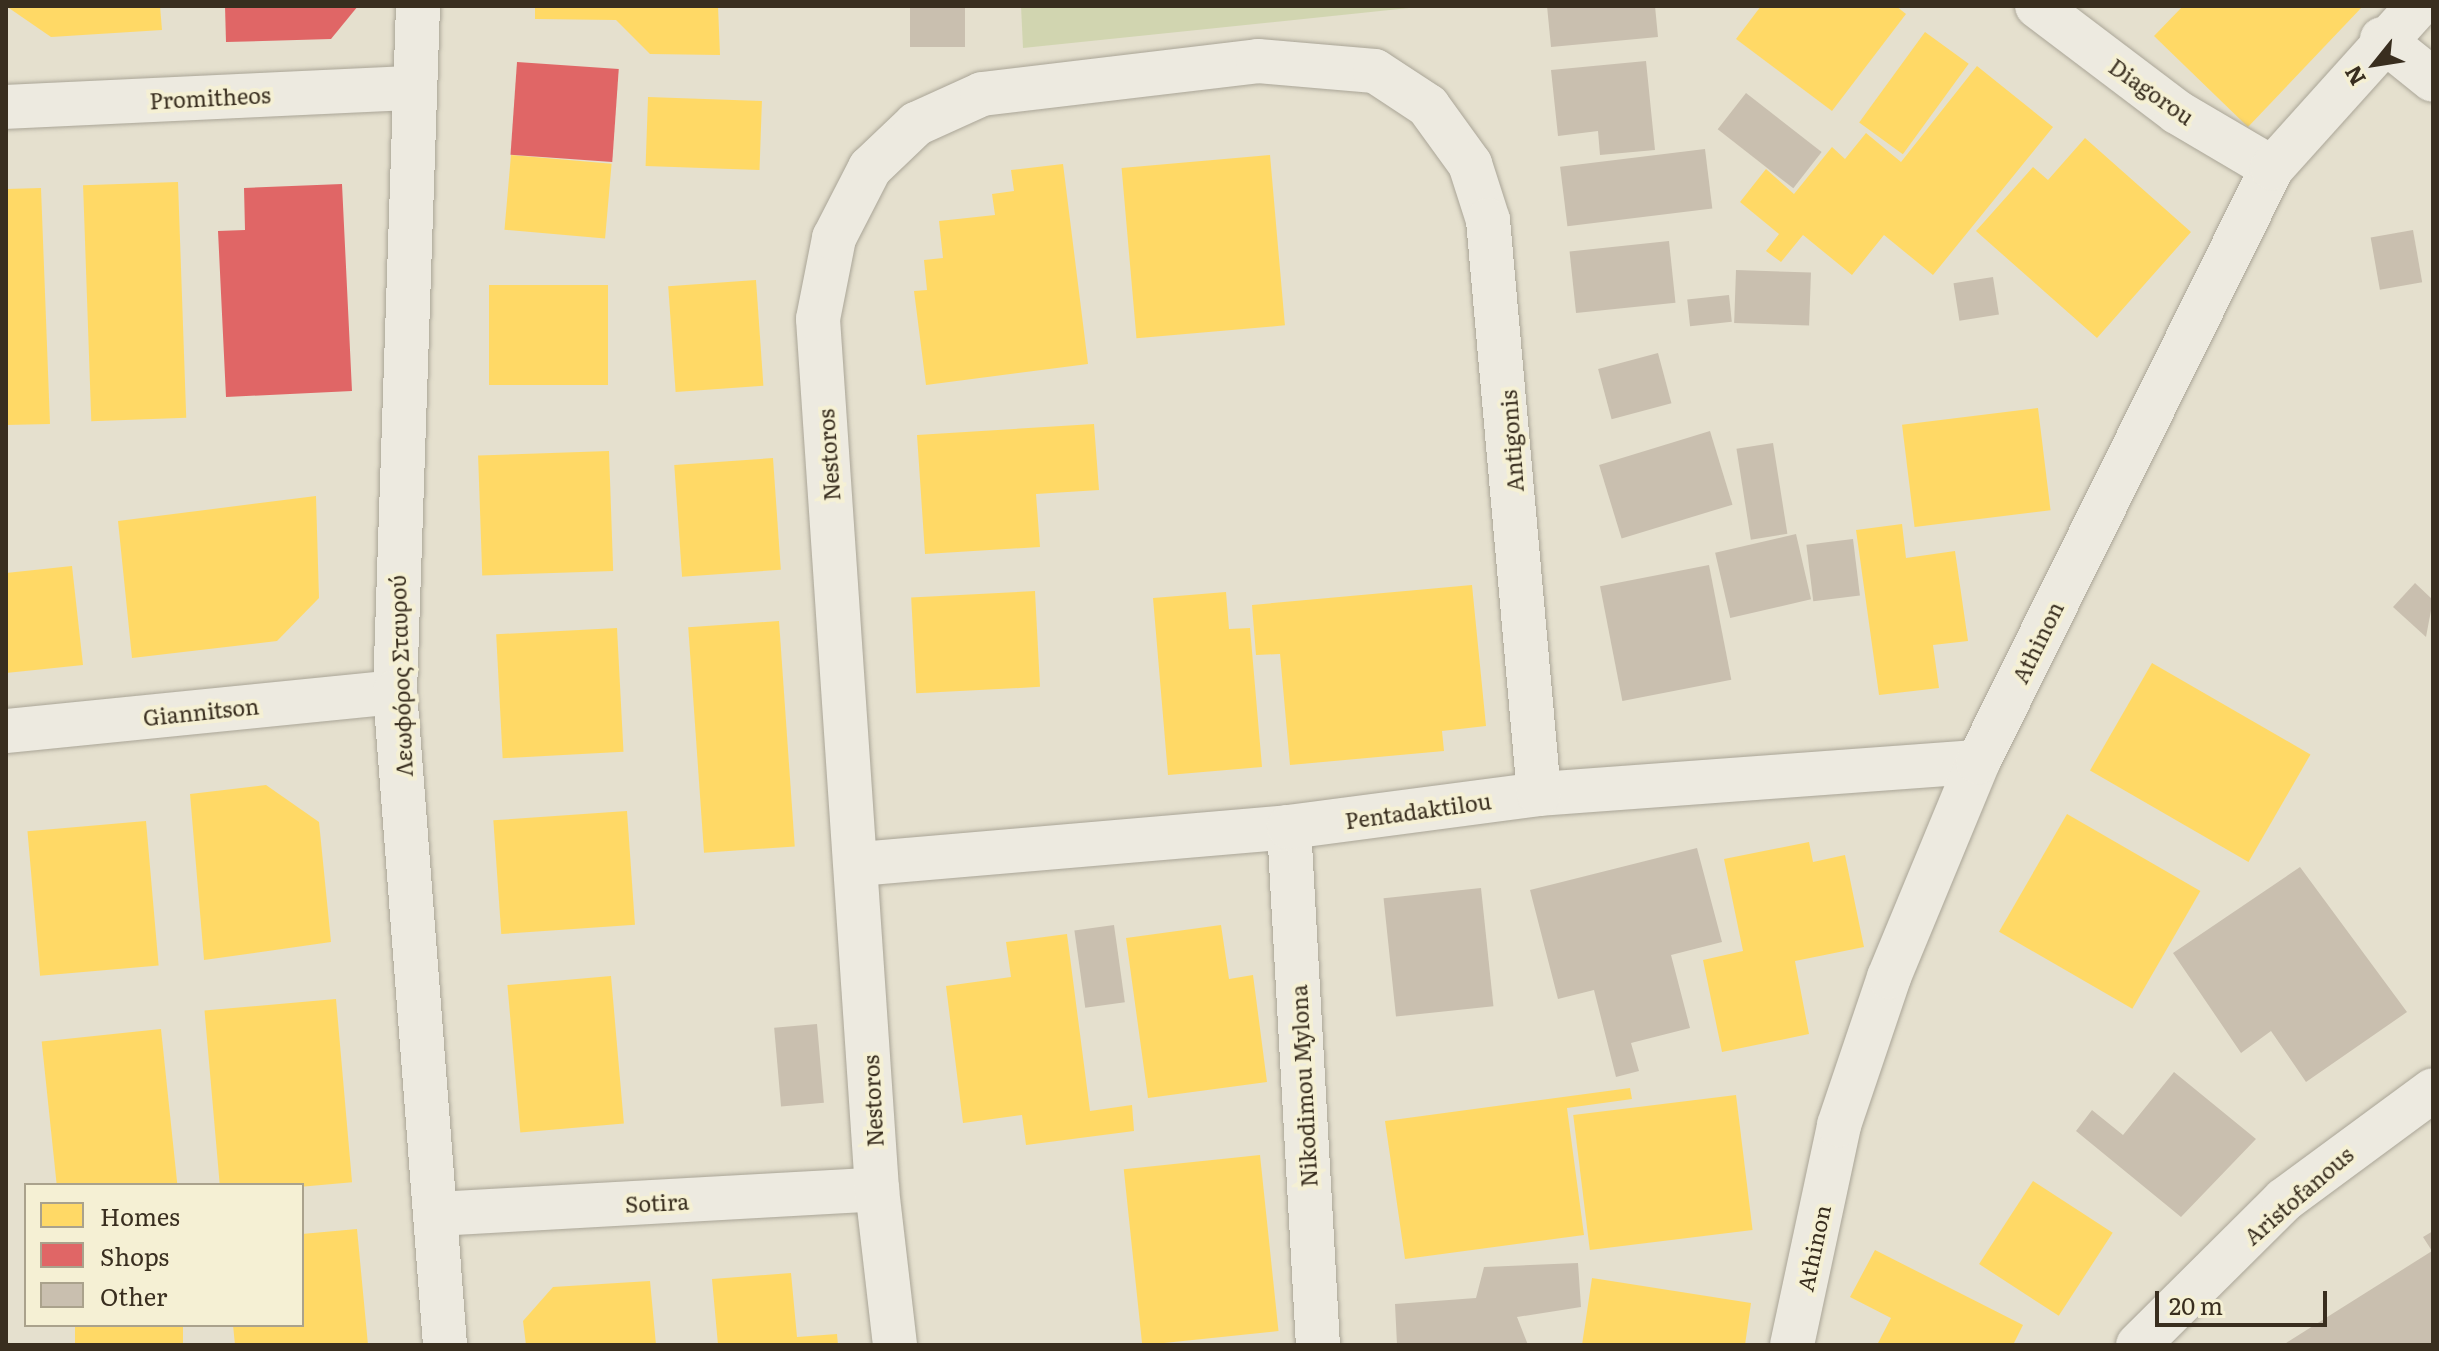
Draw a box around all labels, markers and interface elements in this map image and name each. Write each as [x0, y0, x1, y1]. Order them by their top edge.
north arrow [2335, 24, 2415, 104]
street label: Diagorou [2105, 52, 2199, 130]
text: N [2335, 60, 2373, 92]
street label: Promitheos [149, 81, 271, 113]
street label: Antigonis [1494, 389, 1528, 493]
street label: Nestoros [812, 408, 844, 502]
street label: Λεωφόρος Σταυρού [383, 575, 417, 777]
street label: Athinon [2006, 597, 2068, 687]
street label: Giannitson [142, 692, 260, 730]
street label: Pentadaktilou [1343, 787, 1493, 833]
street label: Nikodimou Mylona [1285, 984, 1321, 1188]
street label: Nestoros [856, 1054, 888, 1148]
street label: Aristofanous [2238, 1140, 2358, 1250]
legend [24, 1183, 304, 1327]
street label: Sotira [624, 1187, 690, 1217]
text: Homes [100, 1198, 180, 1233]
street label: Athinon [1791, 1202, 1835, 1294]
text: Shops [100, 1238, 169, 1273]
scale bar [2159, 1275, 2331, 1325]
text: Other [100, 1278, 167, 1313]
text: 20 m [2169, 1287, 2223, 1322]

